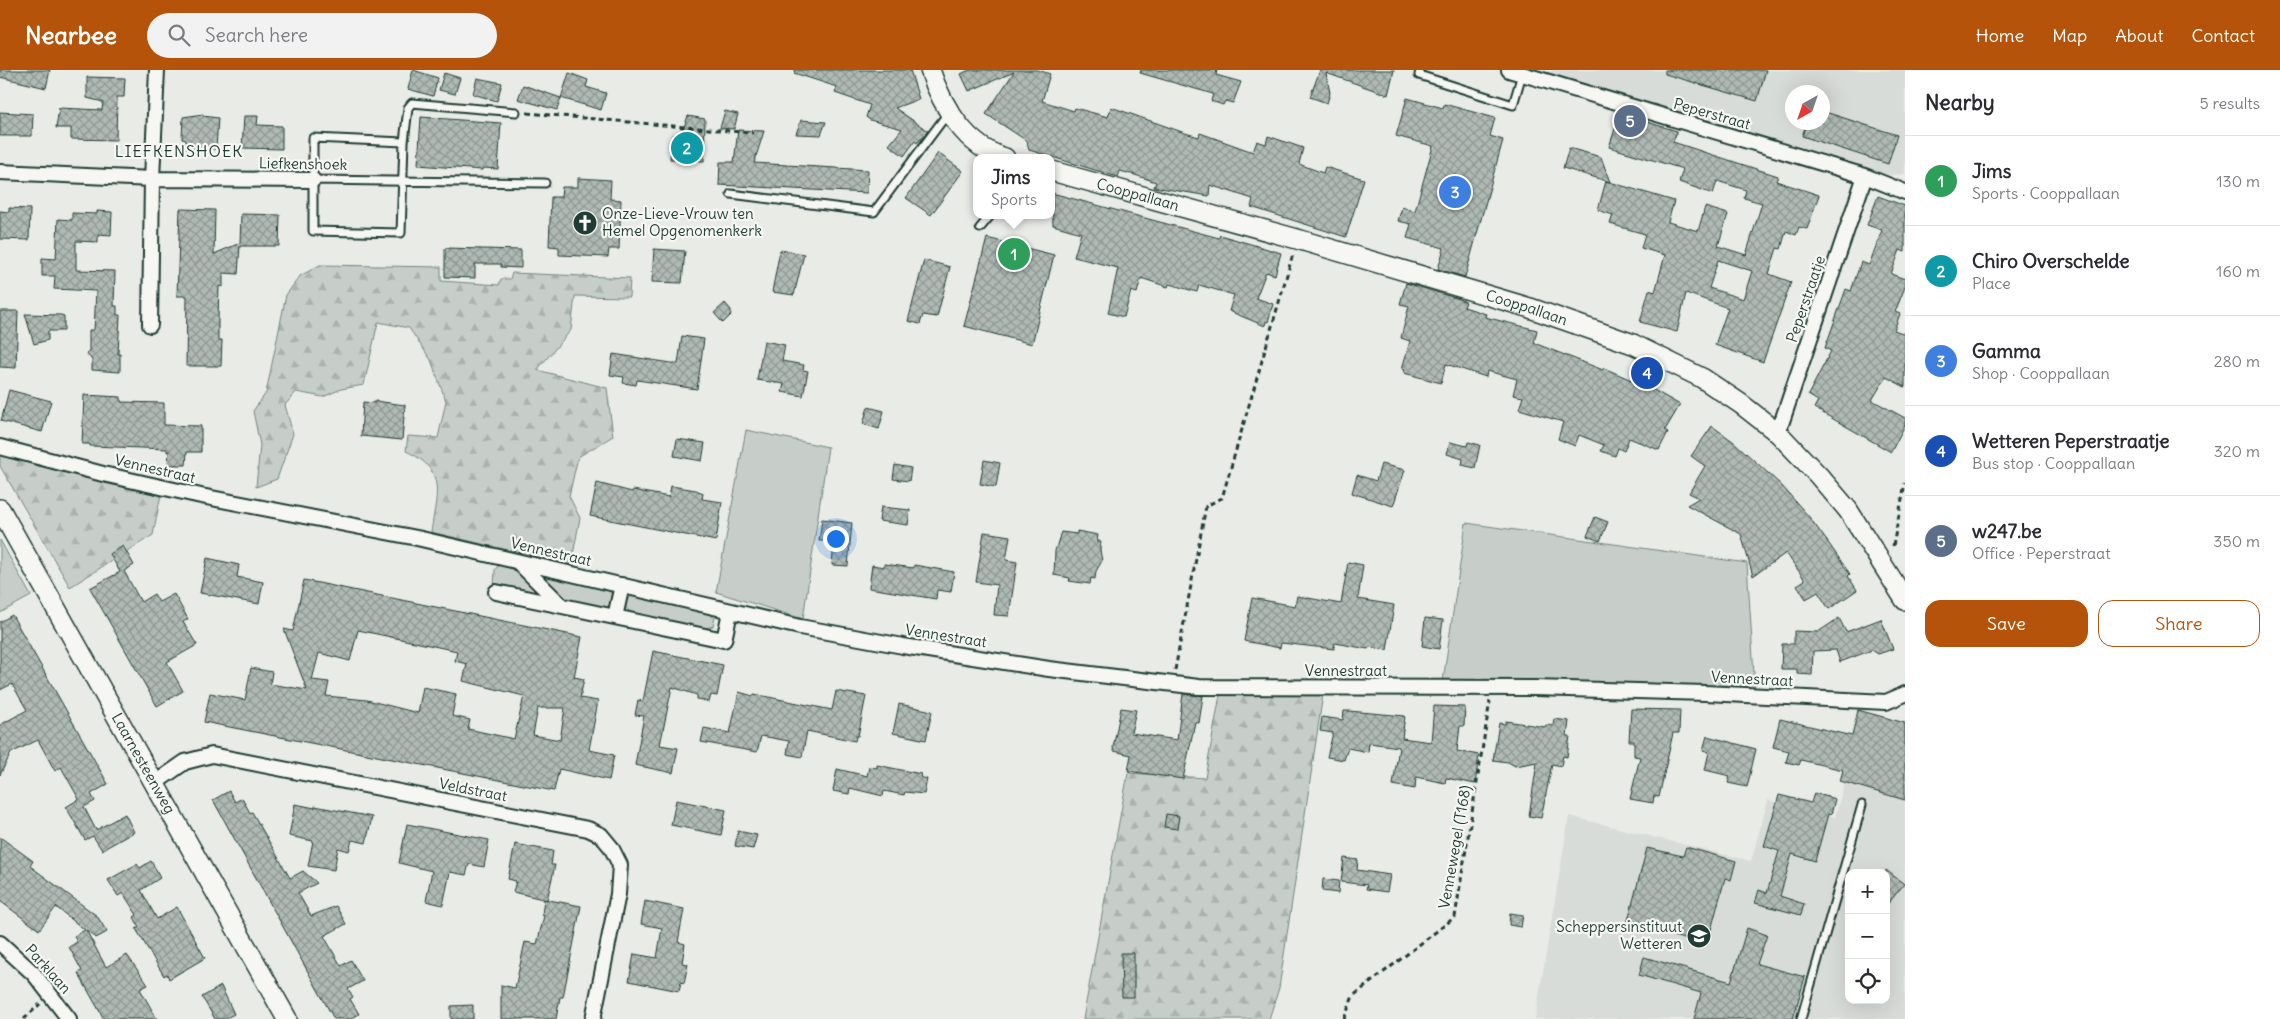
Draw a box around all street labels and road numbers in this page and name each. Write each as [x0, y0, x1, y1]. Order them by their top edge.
street label: Peperstraat [1671, 93, 1753, 134]
street label: Liefkenshoek [259, 153, 348, 174]
street label: Cooppallaan [1094, 174, 1182, 215]
street label: Peperstraatje [1782, 253, 1829, 345]
street label: Cooppallaan [1484, 285, 1571, 330]
street label: Vennestraat [113, 450, 197, 487]
street label: Vennestraat [509, 533, 593, 570]
street label: Vennestraat [904, 620, 988, 651]
street label: Vennestraat [1305, 661, 1387, 680]
street label: Vennestraat [1710, 667, 1794, 690]
street label: Laarnesteenweg [108, 709, 180, 817]
street label: Veldstraat [437, 774, 509, 805]
street label: Vennewegel (T168) [1434, 784, 1475, 910]
street label: Parklaan [21, 940, 76, 998]

